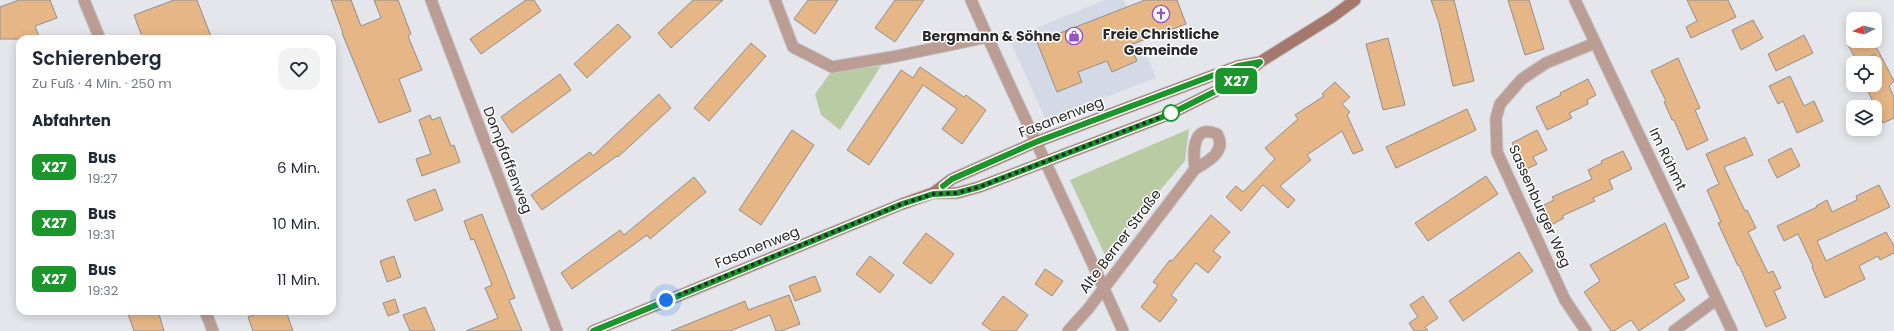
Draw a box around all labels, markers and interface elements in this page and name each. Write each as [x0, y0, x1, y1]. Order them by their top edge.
church icon: Freie Christliche Gemeinde [1151, 4, 1171, 24]
north arrow [1846, 12, 1882, 48]
map controls [1846, 12, 1882, 136]
place label: Freie Christliche Gemeinde [1103, 24, 1220, 60]
place label: Bergmann & Söhne [922, 26, 1061, 46]
shop icon: Bergmann & Söhne [1064, 26, 1084, 46]
text: Schierenberg [32, 45, 162, 72]
button: heart [278, 48, 320, 90]
button: locate [1846, 56, 1882, 92]
line badge: X27 [1213, 68, 1259, 94]
text: X27 [1223, 71, 1249, 91]
text: Zu Fuß · 4 Min. · 250 m [32, 74, 172, 93]
street label: Fasanenweg [1016, 92, 1106, 142]
button: layers [1846, 100, 1882, 136]
street label: Dompfaffenweg [478, 104, 538, 216]
unlabelled marker [1162, 104, 1180, 122]
text: Abfahrten [32, 110, 111, 131]
street label: Im Rühmt [1644, 124, 1692, 194]
street label: Sassenburger Weg [1504, 141, 1576, 271]
text: Bus [88, 147, 116, 168]
text: X27 [41, 157, 67, 177]
text: 6 Min. [277, 157, 320, 178]
text: 19:27 [88, 169, 118, 188]
street label: Alte Berner Straße [1074, 185, 1166, 297]
text: Bus [88, 203, 116, 224]
text: X27 [41, 213, 67, 233]
text: 10 Min. [272, 213, 320, 234]
street label: Fasanenweg [712, 221, 802, 273]
text: 19:31 [88, 225, 115, 244]
text: Bus [88, 259, 116, 280]
text: X27 [41, 269, 67, 289]
text: 11 Min. [277, 269, 320, 290]
text: 19:32 [88, 281, 118, 300]
your location [656, 290, 676, 310]

